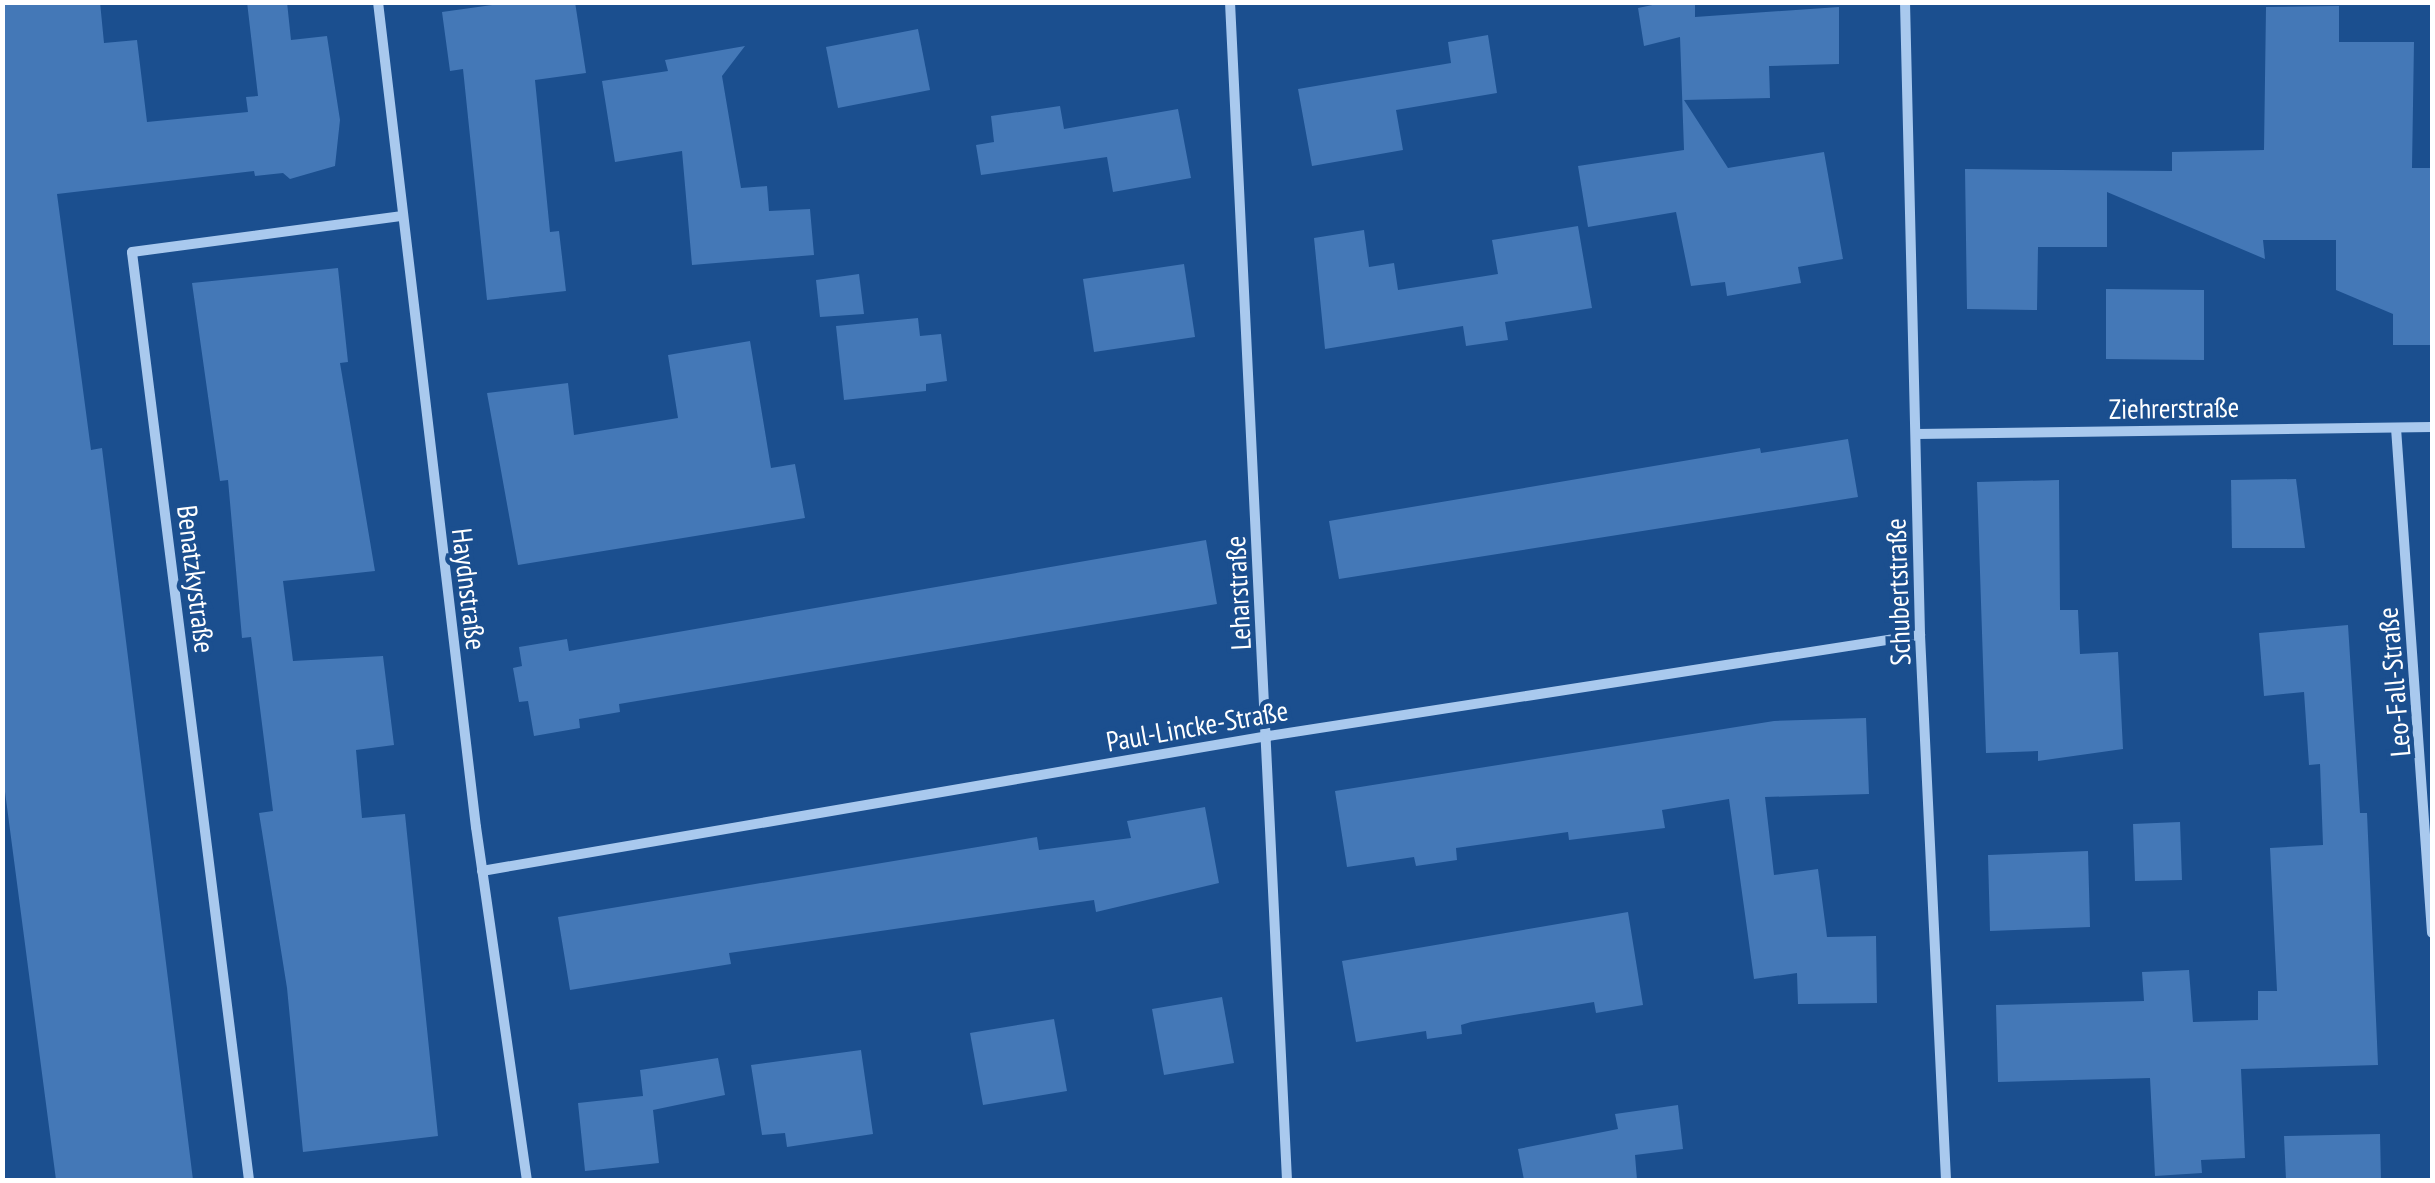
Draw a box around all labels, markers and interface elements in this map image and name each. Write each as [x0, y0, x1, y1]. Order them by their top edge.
street label: Ziehrerstraße [2109, 390, 2239, 426]
street label: Benatzkystraße [170, 503, 222, 655]
street label: Schubertstraße [1879, 518, 1917, 666]
street label: Haydnstraße [445, 526, 493, 652]
street label: Leharstraße [1218, 535, 1258, 651]
street label: Leo-Fall-Straße [2371, 606, 2417, 758]
street label: Paul-Lincke-Straße [1104, 693, 1290, 759]

